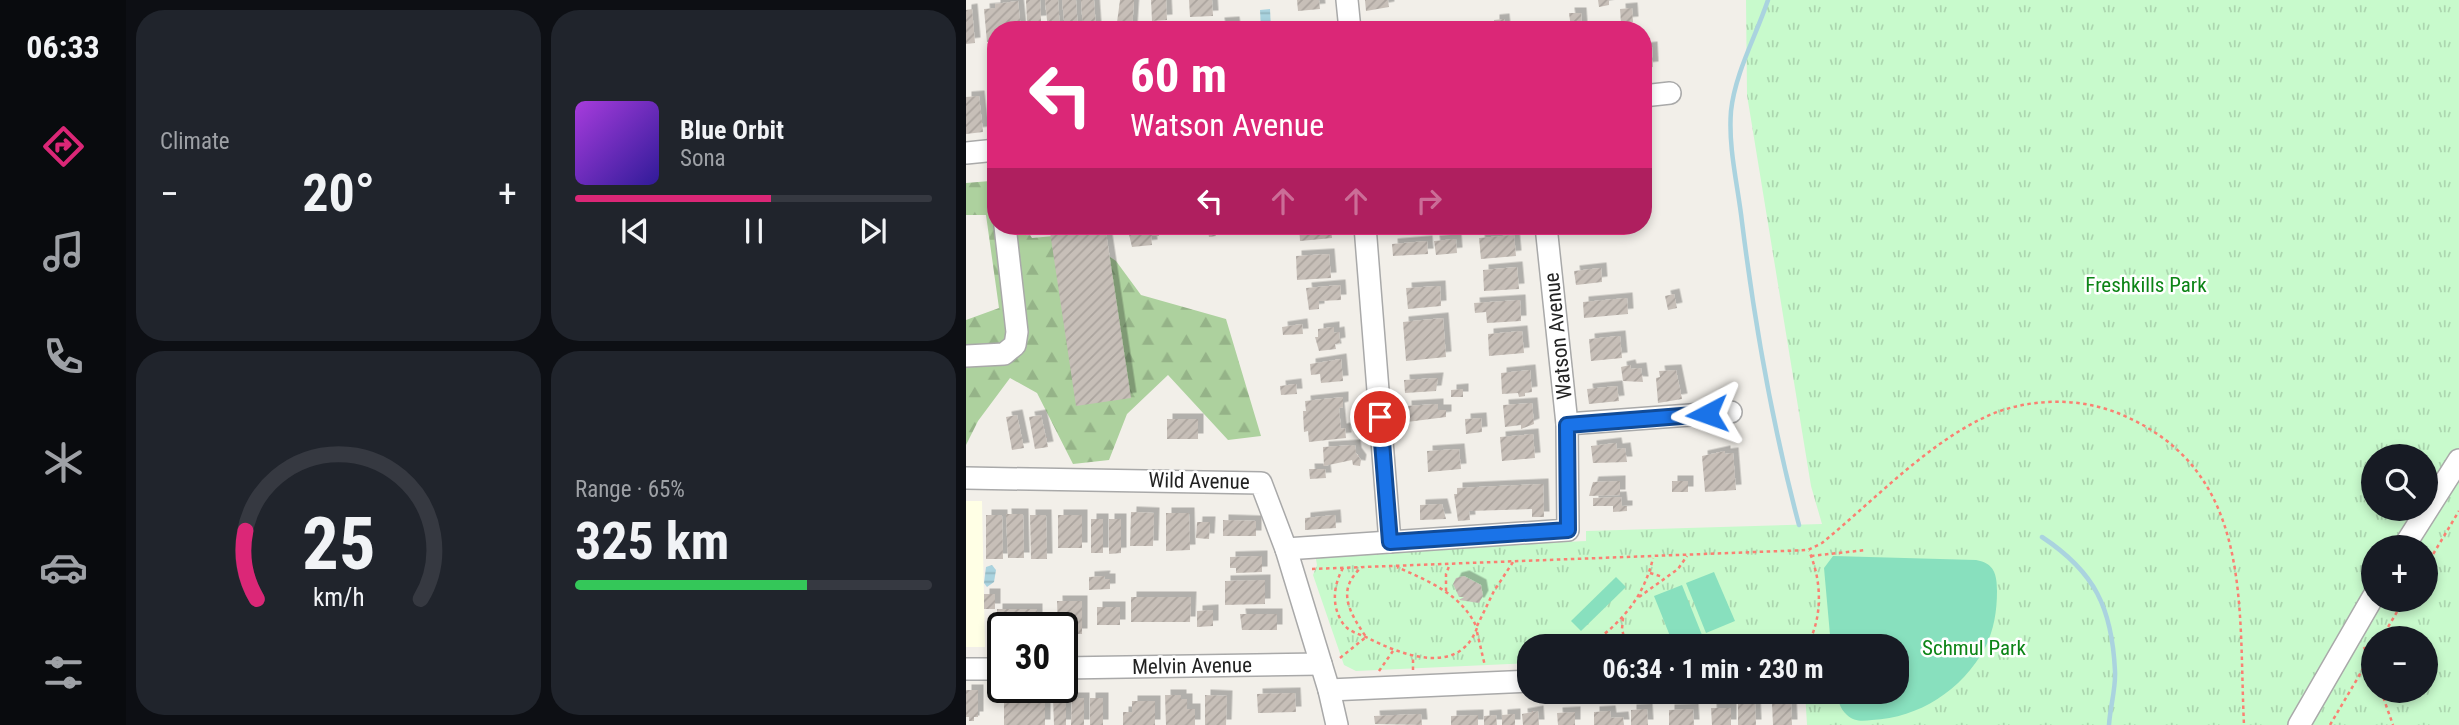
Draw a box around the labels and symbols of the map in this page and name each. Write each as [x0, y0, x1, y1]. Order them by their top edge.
street label: Watson Avenue [1539, 271, 1577, 401]
park label: Freshkills Park [2085, 273, 2207, 297]
position arrow [1670, 377, 1744, 451]
pin [1350, 387, 1410, 447]
street label: Wild Avenue [1148, 468, 1250, 494]
speed limit sign: 30 [987, 612, 1078, 703]
park label: Schmul Park [1922, 636, 2026, 660]
street label: Melvin Avenue [1132, 653, 1252, 679]

